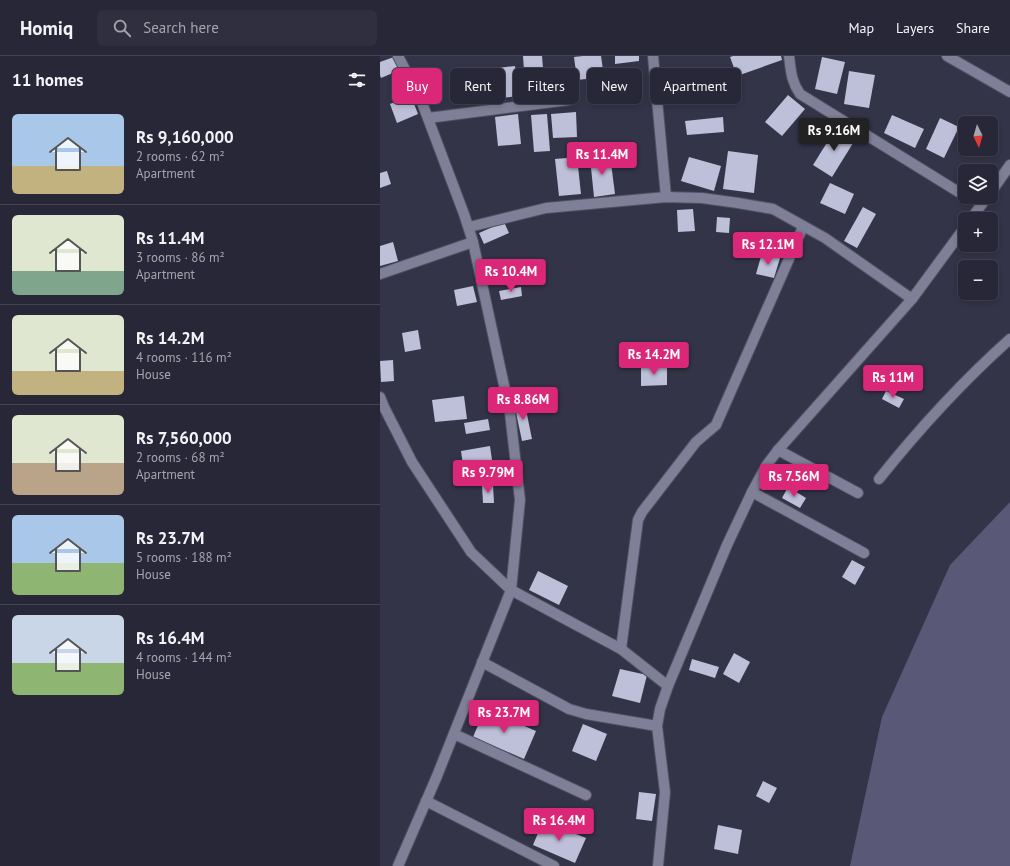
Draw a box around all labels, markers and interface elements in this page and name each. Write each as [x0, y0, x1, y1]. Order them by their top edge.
search box [97, 10, 377, 46]
text: Homiq [20, 16, 73, 40]
icon: search [111, 17, 133, 39]
text: Search here [143, 18, 219, 37]
text: Map [848, 19, 874, 37]
text: Layers [896, 19, 934, 37]
text: Share [956, 19, 990, 37]
chip: Buy [392, 68, 442, 104]
chip: Rent [450, 68, 505, 104]
chip: Filters [513, 68, 579, 104]
chip: New [587, 68, 642, 104]
chip: Apartment [650, 68, 741, 104]
text: 11 homes [12, 69, 83, 91]
icon: filters [346, 69, 368, 91]
north arrow [958, 116, 998, 156]
map controls [958, 116, 998, 300]
pin: Rs 9.16M [793, 118, 875, 152]
text: Rs 9.16M [808, 122, 860, 139]
text: Rs 9,160,000 [136, 126, 234, 148]
icon: home [44, 130, 92, 178]
pin: Rs 11.4M [561, 142, 643, 176]
text: Rs 11.4M [576, 146, 628, 163]
text: 2 rooms · 62 m² [136, 148, 225, 165]
button: layers [958, 164, 998, 204]
text: Apartment [136, 165, 195, 182]
button: + [958, 212, 998, 252]
text: Rs 11.4M [136, 227, 204, 249]
icon: home [44, 231, 92, 279]
pin: Rs 12.1M [727, 232, 809, 266]
text: Rs 12.1M [742, 236, 794, 253]
text: 3 rooms · 86 m² [136, 249, 225, 266]
pin: Rs 10.4M [470, 259, 552, 293]
button: − [958, 260, 998, 300]
text: Rs 10.4M [485, 263, 537, 280]
text: Apartment [136, 266, 195, 283]
text: Rs 14.2M [136, 327, 204, 349]
icon: home [44, 331, 92, 379]
pin: Rs 14.2M [613, 342, 695, 376]
text: Rs 14.2M [628, 346, 680, 363]
text: 4 rooms · 116 m² [136, 349, 232, 366]
pin: Rs 11M [860, 365, 926, 399]
text: House [136, 366, 171, 383]
text: Rs 11M [872, 369, 914, 386]
pin: Rs 8.86M [482, 387, 564, 421]
text: Rs 8.86M [497, 391, 549, 408]
text: Rs 7,560,000 [136, 427, 232, 449]
icon: home [44, 431, 92, 479]
text: 2 rooms · 68 m² [136, 449, 225, 466]
pin: Rs 9.79M [447, 460, 529, 494]
text: Rs 9.79M [462, 464, 514, 481]
pin: Rs 7.56M [753, 464, 835, 498]
text: Apartment [136, 466, 195, 483]
text: Rs 7.56M [769, 468, 819, 485]
text: Rs 23.7M [136, 527, 204, 549]
icon: home [44, 531, 92, 579]
text: 5 rooms · 188 m² [136, 549, 232, 566]
text: House [136, 566, 171, 583]
text: Rs 16.4M [136, 627, 204, 649]
icon: home [44, 631, 92, 679]
text: 4 rooms · 144 m² [136, 649, 232, 666]
text: House [136, 666, 171, 683]
pin: Rs 23.7M [463, 700, 545, 734]
text: Rs 23.7M [478, 704, 530, 721]
pin: Rs 16.4M [518, 808, 600, 842]
text: Rs 16.4M [533, 812, 585, 829]

